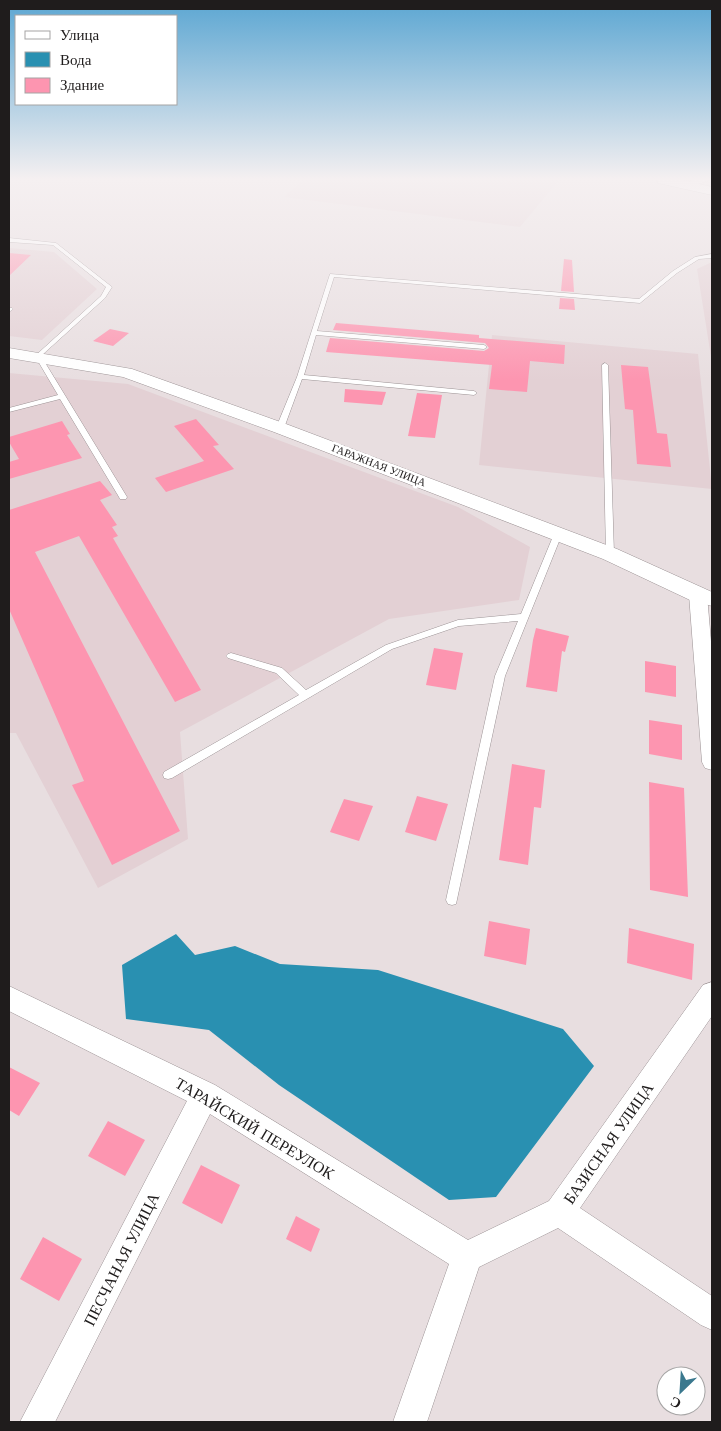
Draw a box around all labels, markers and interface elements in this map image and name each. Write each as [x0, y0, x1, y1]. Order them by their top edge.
legend [15, 15, 178, 105]
text: Улица [60, 25, 99, 44]
text: Вода [60, 50, 92, 69]
text: Здание [60, 75, 104, 94]
street label: ГАРАЖНАЯ УЛИЦА [330, 441, 428, 489]
street label: ТАРАЙСКИЙ ПЕРЕУЛОК [172, 1073, 338, 1184]
street label: БАЗИСНАЯ УЛИЦА [559, 1078, 658, 1208]
street label: ПЕСЧАНАЯ УЛИЦА [79, 1189, 163, 1329]
north arrow [656, 1366, 706, 1416]
text: С [667, 1392, 684, 1413]

